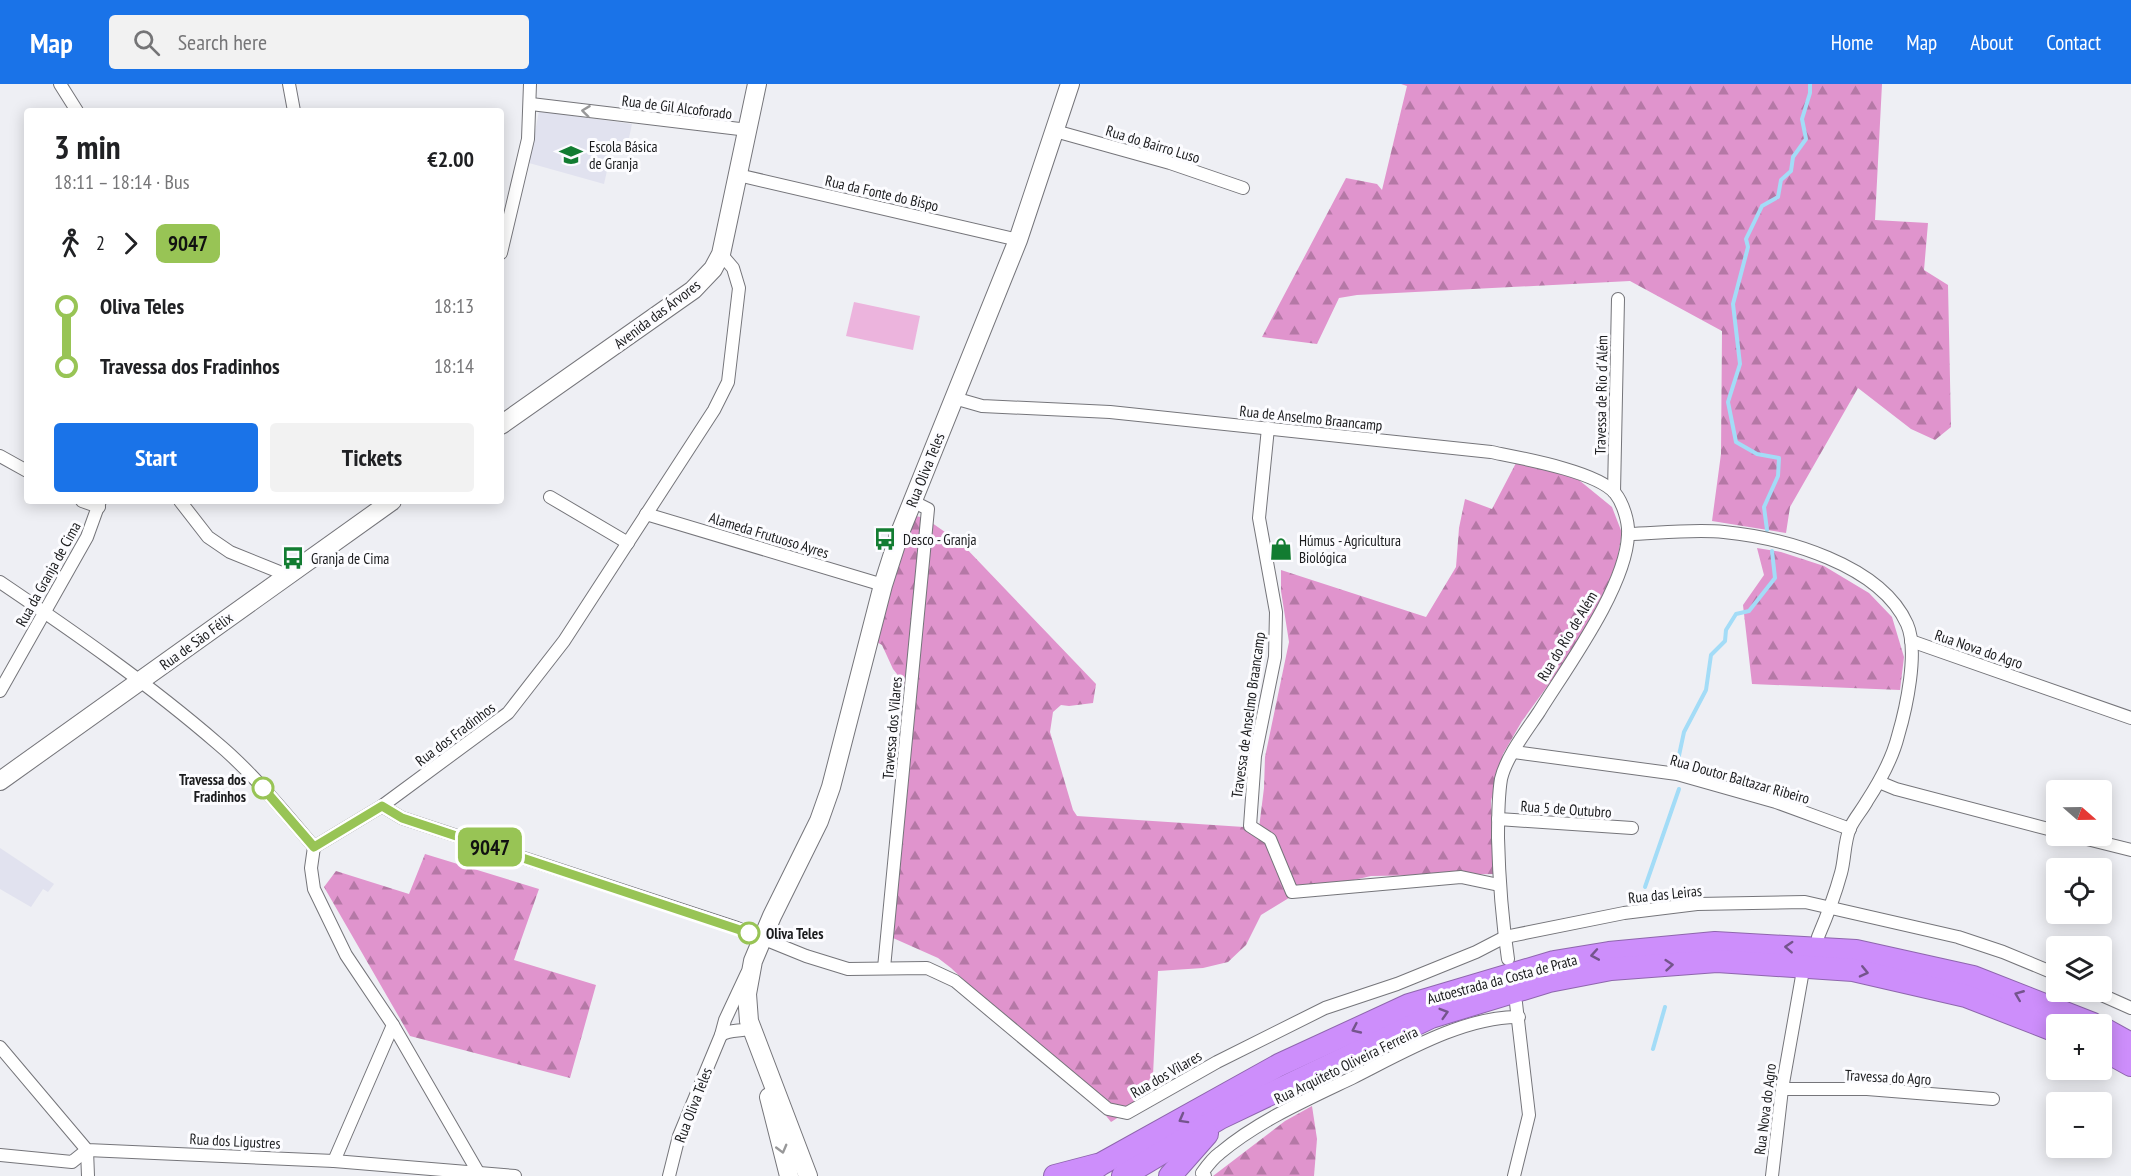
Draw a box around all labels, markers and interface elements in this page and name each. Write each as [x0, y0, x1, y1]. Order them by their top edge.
search box [109, 15, 529, 69]
text: Map [30, 24, 73, 61]
icon: search [130, 26, 163, 59]
text: Search here [178, 28, 267, 56]
text: Home [1831, 29, 1873, 56]
text: Map [1906, 29, 1937, 56]
text: About [1970, 29, 2013, 56]
text: Contact [2046, 29, 2101, 56]
street label: Rua de Gil Alcoforado [621, 91, 733, 123]
one-way arrow [581, 105, 591, 118]
street label: Rua do Bairro Luso [1104, 121, 1202, 167]
text: 3 min [54, 125, 121, 168]
place label: Escola Básica de Granja [589, 137, 657, 173]
school or university icon: Escola Básica de Granja [558, 142, 584, 168]
text: €2.00 [427, 145, 474, 173]
text: 18:11 – 18:14 · Bus [54, 169, 189, 195]
street label: Rua da Fonte do Bispo [823, 171, 941, 215]
icon: walk [54, 227, 87, 260]
icon: forward [114, 227, 147, 260]
text: 2 [96, 230, 105, 256]
text: 9047 [168, 230, 208, 257]
street label: Avenida das Árvores [610, 275, 704, 353]
text: Oliva Teles [100, 292, 184, 320]
text: 18:13 [434, 293, 474, 319]
street label: Travessa de Rio d´Além [1590, 335, 1612, 455]
text: Travessa dos Fradinhos [100, 352, 280, 380]
text: 18:14 [434, 353, 474, 379]
street label: Rua de Anselmo Braancamp [1239, 401, 1383, 435]
button: Start [54, 423, 258, 492]
button: Tickets [270, 423, 474, 492]
street label: Rua Oliva Teles [901, 430, 949, 510]
street label: Alameda Frutuoso Ayres [707, 508, 831, 562]
street label: Rua da Granja de Cima [11, 518, 85, 630]
bus stop icon: Desco - Granja [872, 526, 898, 552]
place label: Desco - Granja [903, 530, 977, 549]
place label: Húmus - Agricultura Biológica [1299, 531, 1401, 567]
shop icon: Húmus - Agricultura Biológica [1268, 536, 1294, 562]
bus stop icon: Granja de Cima [280, 545, 306, 571]
place label: Granja de Cima [311, 549, 389, 568]
street label: Rua do Rio de Além [1533, 588, 1601, 684]
street label: Rua de São Félix [156, 608, 236, 674]
street label: Rua Nova do Agro [1932, 625, 2026, 673]
street label: Travessa de Anselmo Braancamp [1227, 631, 1269, 799]
street label: Travessa dos Vilares [878, 676, 906, 780]
street label: Rua dos Fradinhos [411, 698, 499, 770]
street label: Rua Doutor Baltazar Ribeiro [1668, 750, 1812, 808]
place label: Travessa dos Fradinhos [179, 770, 246, 806]
marker: Travessa dos Fradinhos [252, 777, 274, 799]
north arrow [2046, 780, 2112, 846]
map controls [2046, 780, 2112, 1158]
street label: Rua 5 de Outubro [1520, 796, 1612, 822]
line badge: 9047 [448, 828, 532, 867]
text: 9047 [470, 834, 510, 861]
button: locate [2046, 858, 2112, 924]
street label: Rua das Leiras [1627, 881, 1703, 907]
marker: Oliva Teles [738, 922, 760, 944]
place label: Oliva Teles [766, 924, 823, 943]
button: layers [2046, 936, 2112, 1002]
one-way arrow [1784, 941, 1793, 954]
one-way arrow [1590, 948, 1600, 961]
street label: Autoestrada da Costa de Prata [1425, 950, 1579, 1008]
one-way arrow [1665, 959, 1674, 972]
one-way arrow [1858, 965, 1868, 978]
one-way arrow [2015, 990, 2025, 1003]
one-way arrow [1438, 1008, 1449, 1020]
button: + [2046, 1014, 2112, 1080]
street label: Rua Arquiteto Oliveira Ferreira [1271, 1022, 1421, 1108]
one-way arrow [1352, 1022, 1363, 1034]
street label: Rua dos Vilares [1127, 1046, 1205, 1102]
street label: Rua Nova do Agro [1750, 1062, 1780, 1156]
street label: Rua Oliva Teles [670, 1065, 716, 1145]
street label: Travessa do Agro [1844, 1065, 1932, 1089]
button: − [2046, 1092, 2112, 1158]
one-way arrow [1179, 1111, 1189, 1123]
street label: Rua dos Ligustres [189, 1129, 281, 1153]
one-way arrow [774, 1144, 787, 1154]

